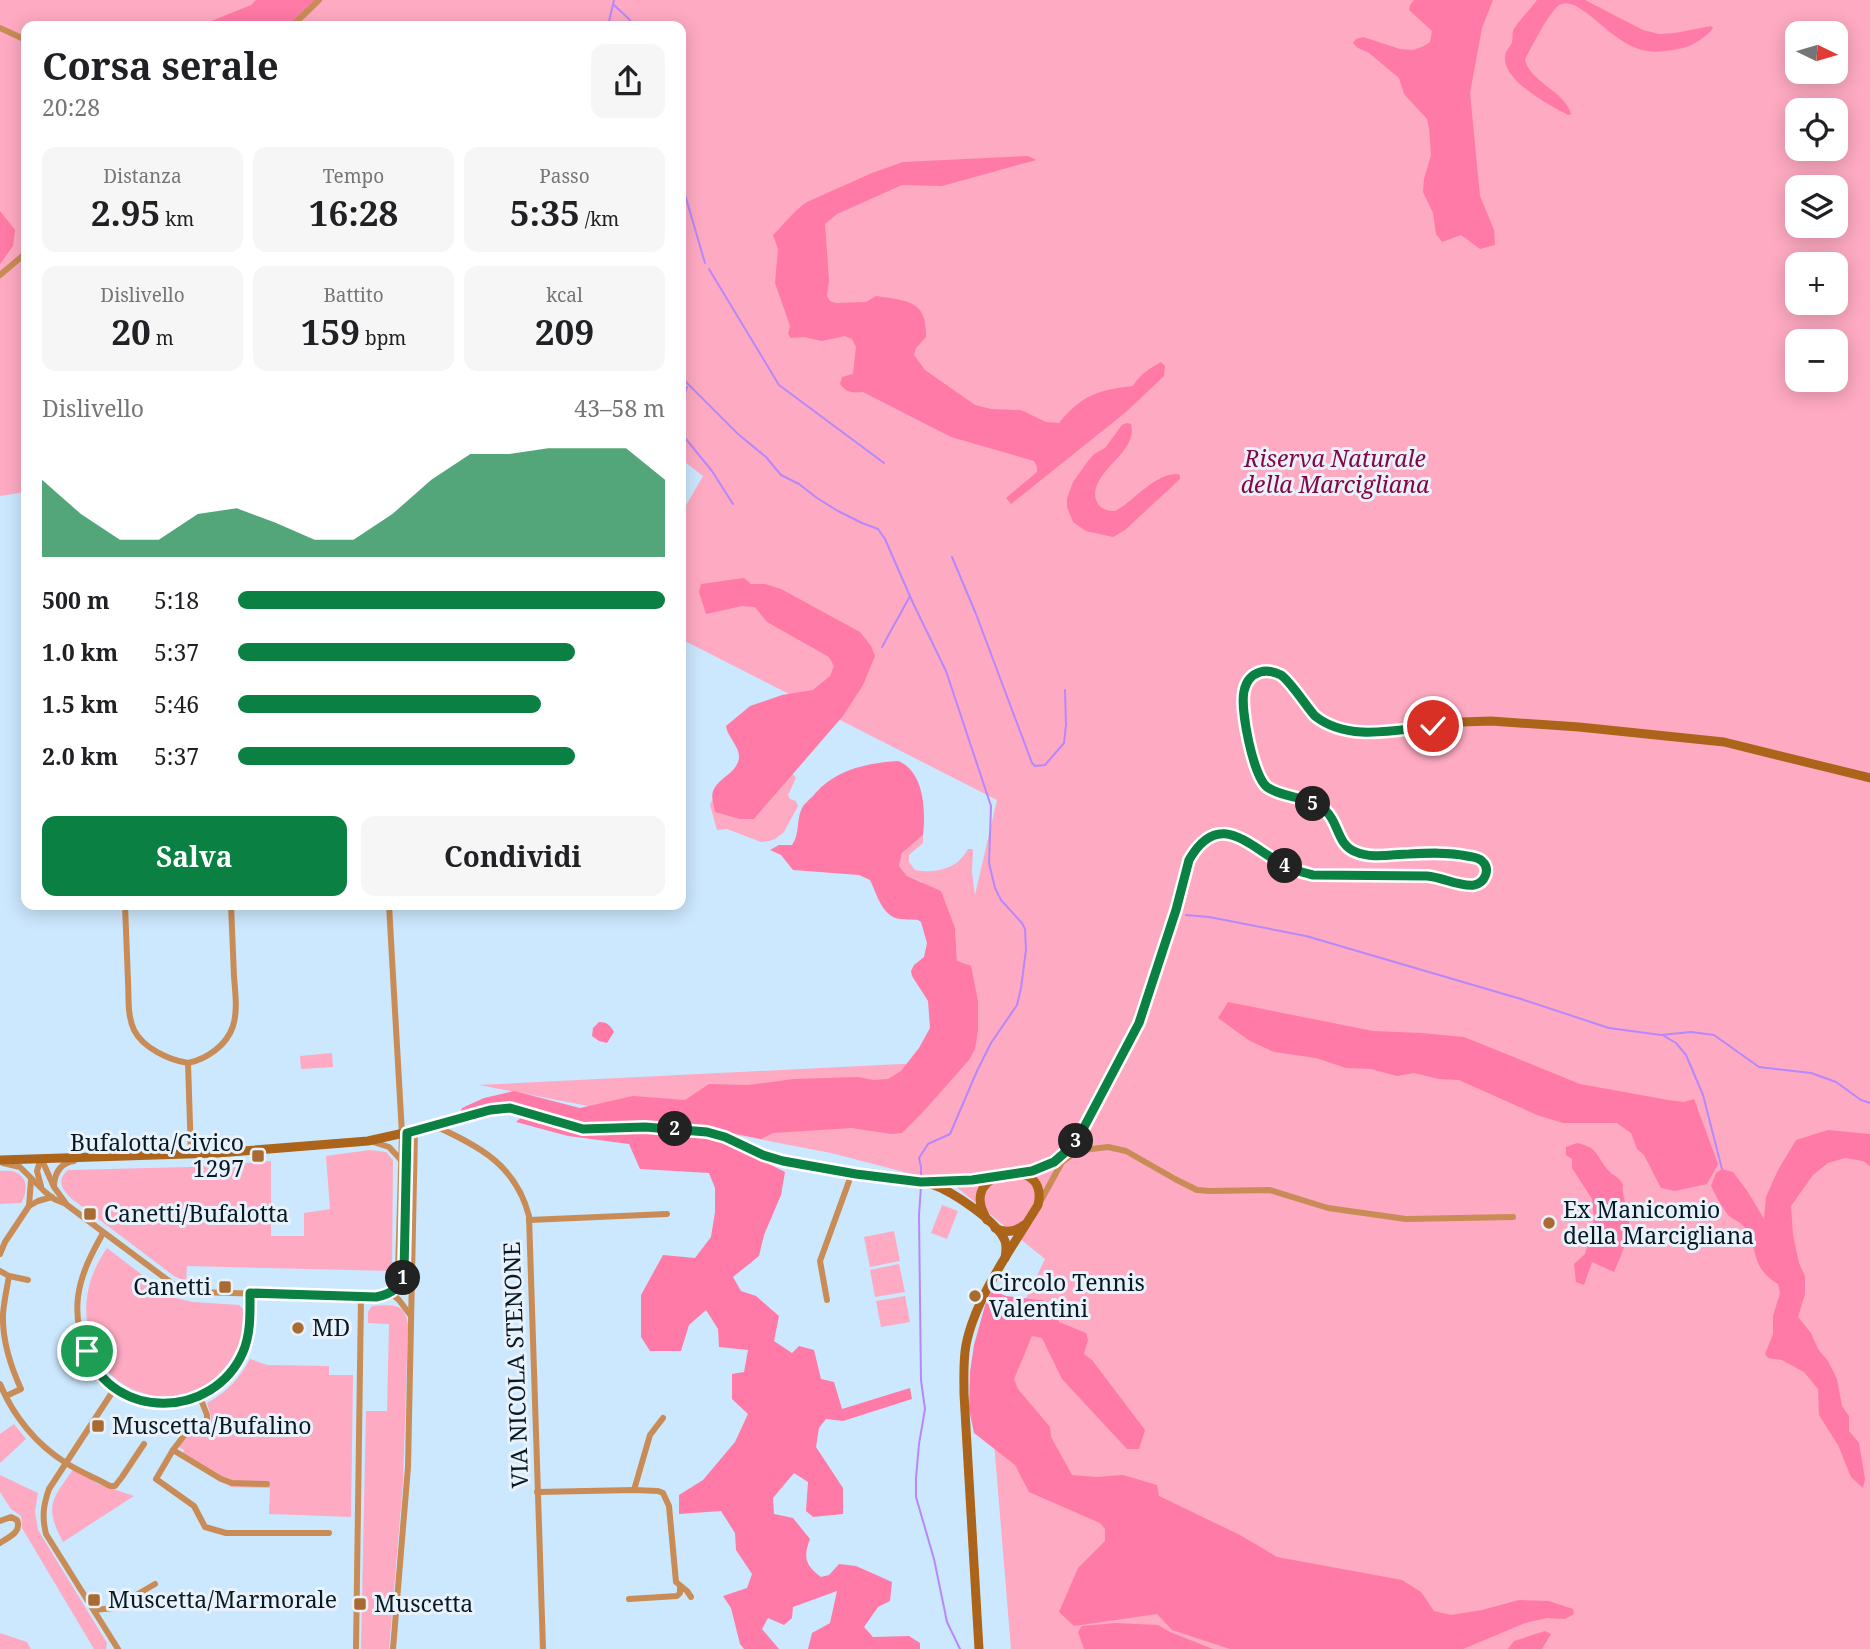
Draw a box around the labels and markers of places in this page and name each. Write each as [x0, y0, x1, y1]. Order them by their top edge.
pin [1403, 696, 1463, 756]
pin: 5 [1296, 786, 1330, 822]
pin: 4 [1268, 848, 1302, 884]
pin: 2 [658, 1112, 692, 1146]
pin: 3 [1058, 1124, 1094, 1158]
place label: Bufalotta/Civico 1297 [70, 1126, 244, 1184]
marker: Bufalotta/Civico 1297 [250, 1148, 266, 1164]
place label: Ex Manicomio della Marcigliana [1563, 1193, 1754, 1251]
place label: Canetti/Bufalotta [104, 1197, 289, 1229]
marker: Canetti/Bufalotta [82, 1206, 98, 1222]
marker: Ex Manicomio della Marcigliana [1541, 1215, 1557, 1231]
pin: 1 [386, 1260, 420, 1296]
place label: Circolo Tennis Valentini [989, 1266, 1145, 1324]
place label: Canetti [133, 1270, 212, 1302]
marker: Canetti [217, 1279, 233, 1295]
marker: Circolo Tennis Valentini [967, 1288, 983, 1304]
place label: MD [312, 1311, 350, 1343]
marker: MD [290, 1320, 306, 1336]
pin [57, 1321, 117, 1381]
place label: Muscetta/Bufalino [112, 1409, 312, 1441]
marker: Muscetta/Bufalino [90, 1418, 106, 1434]
place label: Muscetta/Marmorale [108, 1583, 337, 1615]
place label: Muscetta [374, 1587, 473, 1619]
marker: Muscetta/Marmorale [86, 1592, 102, 1608]
marker: Muscetta [352, 1596, 368, 1612]

